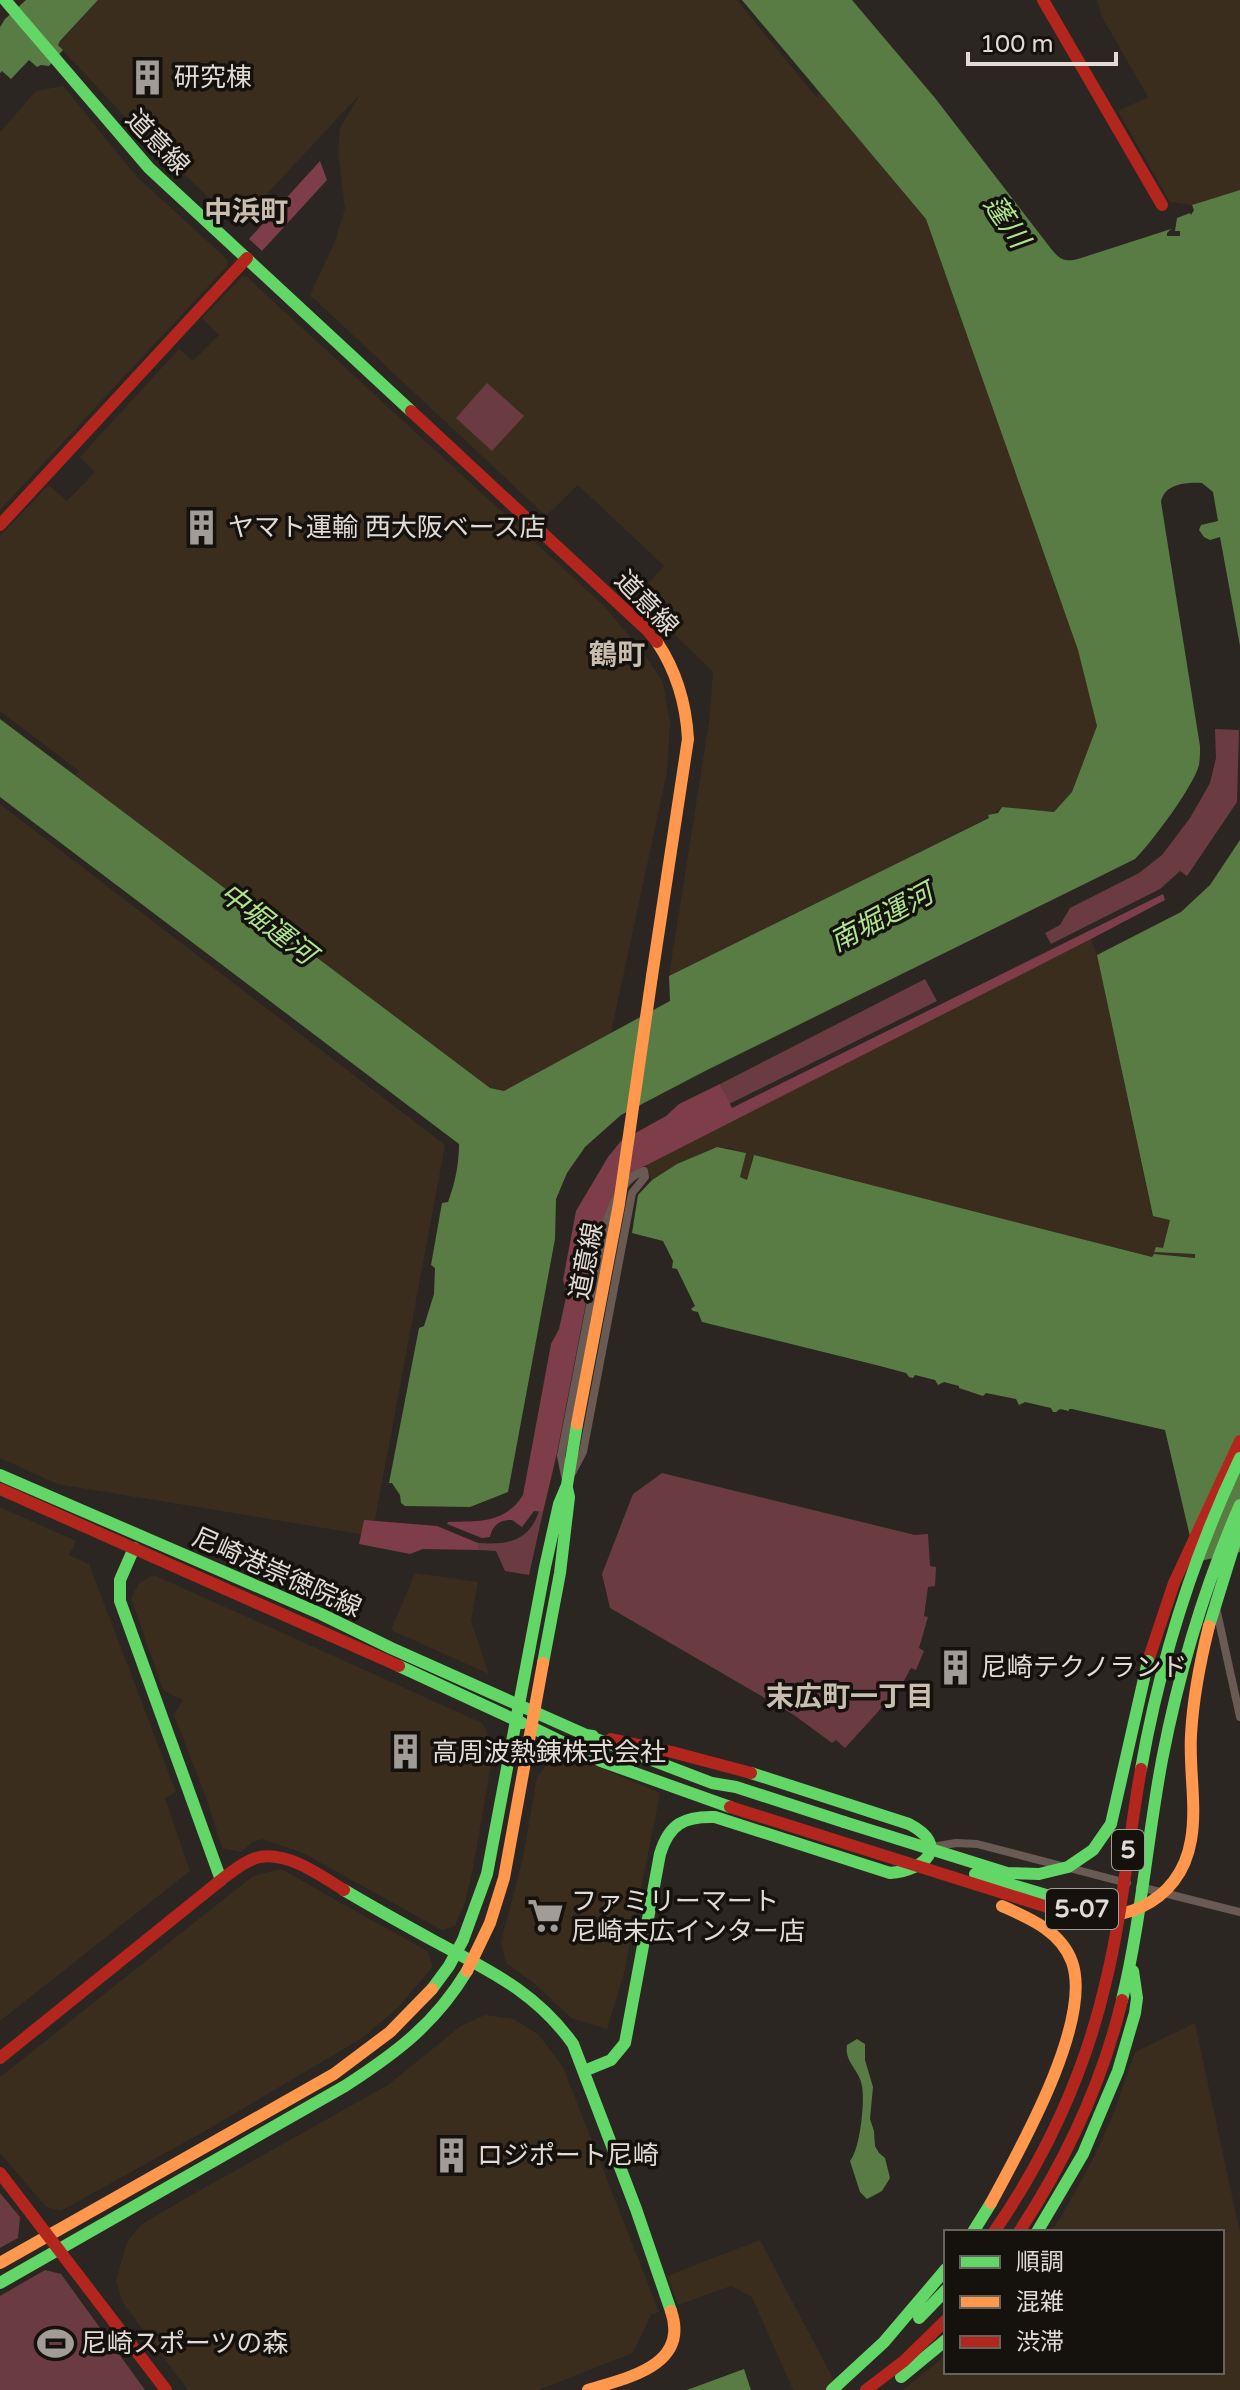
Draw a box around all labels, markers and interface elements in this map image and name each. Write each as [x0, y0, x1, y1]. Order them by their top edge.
scale bar [968, 16, 1116, 66]
text: 100 m [980, 30, 1054, 59]
building icon: 研究棟 [129, 58, 167, 96]
place label: 研究棟 [174, 62, 252, 93]
street label: 道意線 [119, 104, 196, 181]
water label: 蓬川 [976, 189, 1038, 257]
district label: 中浜町 [204, 195, 288, 229]
building icon: ヤマト運輸 西大阪ベース店 [183, 508, 221, 546]
place label: ヤマト運輸 西大阪ベース店 [228, 512, 545, 543]
street label: 道意線 [608, 565, 685, 642]
district label: 鶴町 [589, 638, 645, 672]
water label: 南堀運河 [824, 874, 943, 959]
water label: 中堀運河 [213, 876, 326, 975]
street label: 道意線 [564, 1220, 609, 1302]
street label: 尼崎港崇徳院線 [187, 1521, 366, 1624]
building icon: 尼崎テクノランド [936, 1648, 974, 1686]
place label: 尼崎テクノランド [981, 1652, 1187, 1683]
district label: 末広町一丁目 [766, 1680, 934, 1714]
building icon: 高周波熱錬株式会社 [387, 1733, 425, 1771]
place label: 高周波熱錬株式会社 [432, 1737, 666, 1768]
road number: 5 [1112, 1830, 1144, 1870]
place label: ファミリーマート 尼崎末広インター店 [571, 1886, 805, 1947]
road number: 5-07 [1046, 1889, 1118, 1929]
supermarket icon: ファミリーマート 尼崎末広インター店 [526, 1897, 564, 1935]
building icon: ロジポート尼崎 [432, 2136, 470, 2174]
place label: ロジポート尼崎 [477, 2140, 659, 2171]
legend [944, 2230, 1224, 2374]
text: 順調 [1016, 2248, 1064, 2277]
text: 混雑 [1016, 2288, 1064, 2317]
sports icon: 尼崎スポーツの森 [36, 2324, 74, 2362]
place label: 尼崎スポーツの森 [81, 2328, 288, 2359]
text: 渋滞 [1016, 2328, 1064, 2357]

